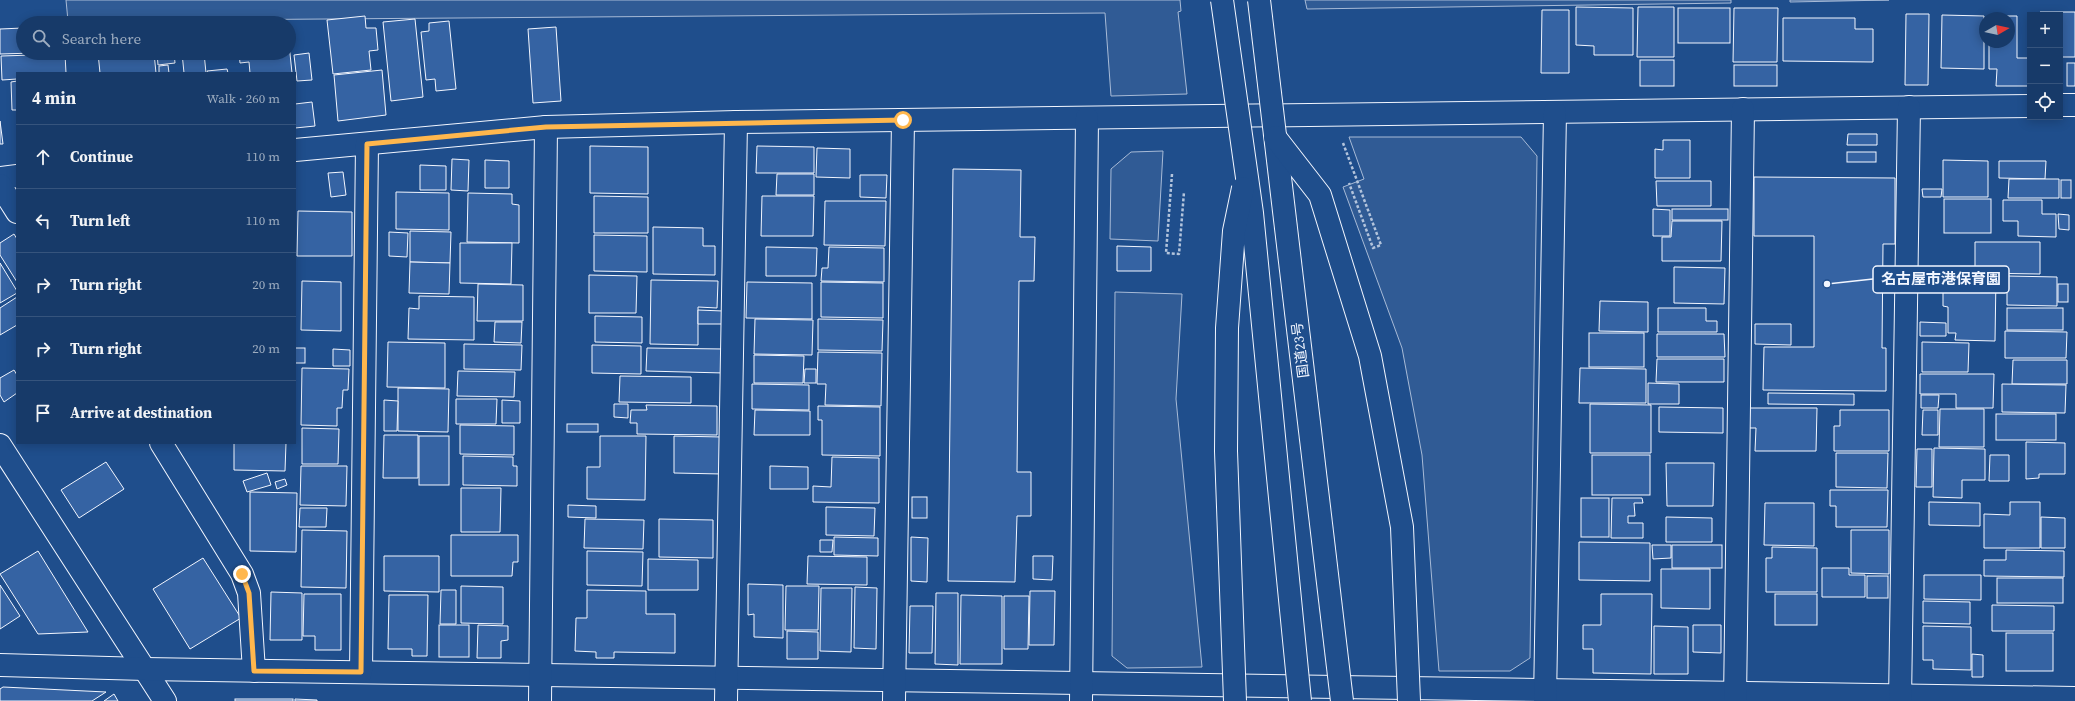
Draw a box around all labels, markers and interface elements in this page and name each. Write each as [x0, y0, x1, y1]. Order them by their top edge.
north arrow [1979, 12, 2015, 48]
map controls [2027, 12, 2063, 120]
button: + [2027, 12, 2063, 48]
search box [16, 16, 296, 60]
icon: search [30, 27, 52, 49]
text: Search here [62, 28, 141, 49]
button: − [2027, 48, 2063, 84]
button: locate [2027, 84, 2063, 120]
text: 4 min [32, 86, 76, 110]
text: Walk · 260 m [207, 90, 280, 107]
route start [894, 111, 912, 129]
icon: ahead [32, 146, 54, 168]
text: Continue [70, 146, 133, 167]
text: 110 m [246, 148, 280, 165]
icon: left [32, 210, 54, 232]
text: Turn left [70, 210, 130, 231]
text: 110 m [246, 212, 280, 229]
callout: 名古屋市港保育園 [1873, 266, 2009, 293]
text: 名古屋市港保育園 [1881, 268, 2001, 289]
icon: right [32, 274, 54, 296]
text: Turn right [70, 274, 142, 295]
text: 20 m [252, 276, 280, 293]
street label: 国道23号 [1287, 321, 1313, 379]
icon: right [32, 338, 54, 360]
text: Turn right [70, 338, 142, 359]
text: 20 m [252, 340, 280, 357]
icon: arrive [32, 402, 54, 424]
text: Arrive at destination [70, 402, 212, 423]
route end [233, 565, 251, 583]

